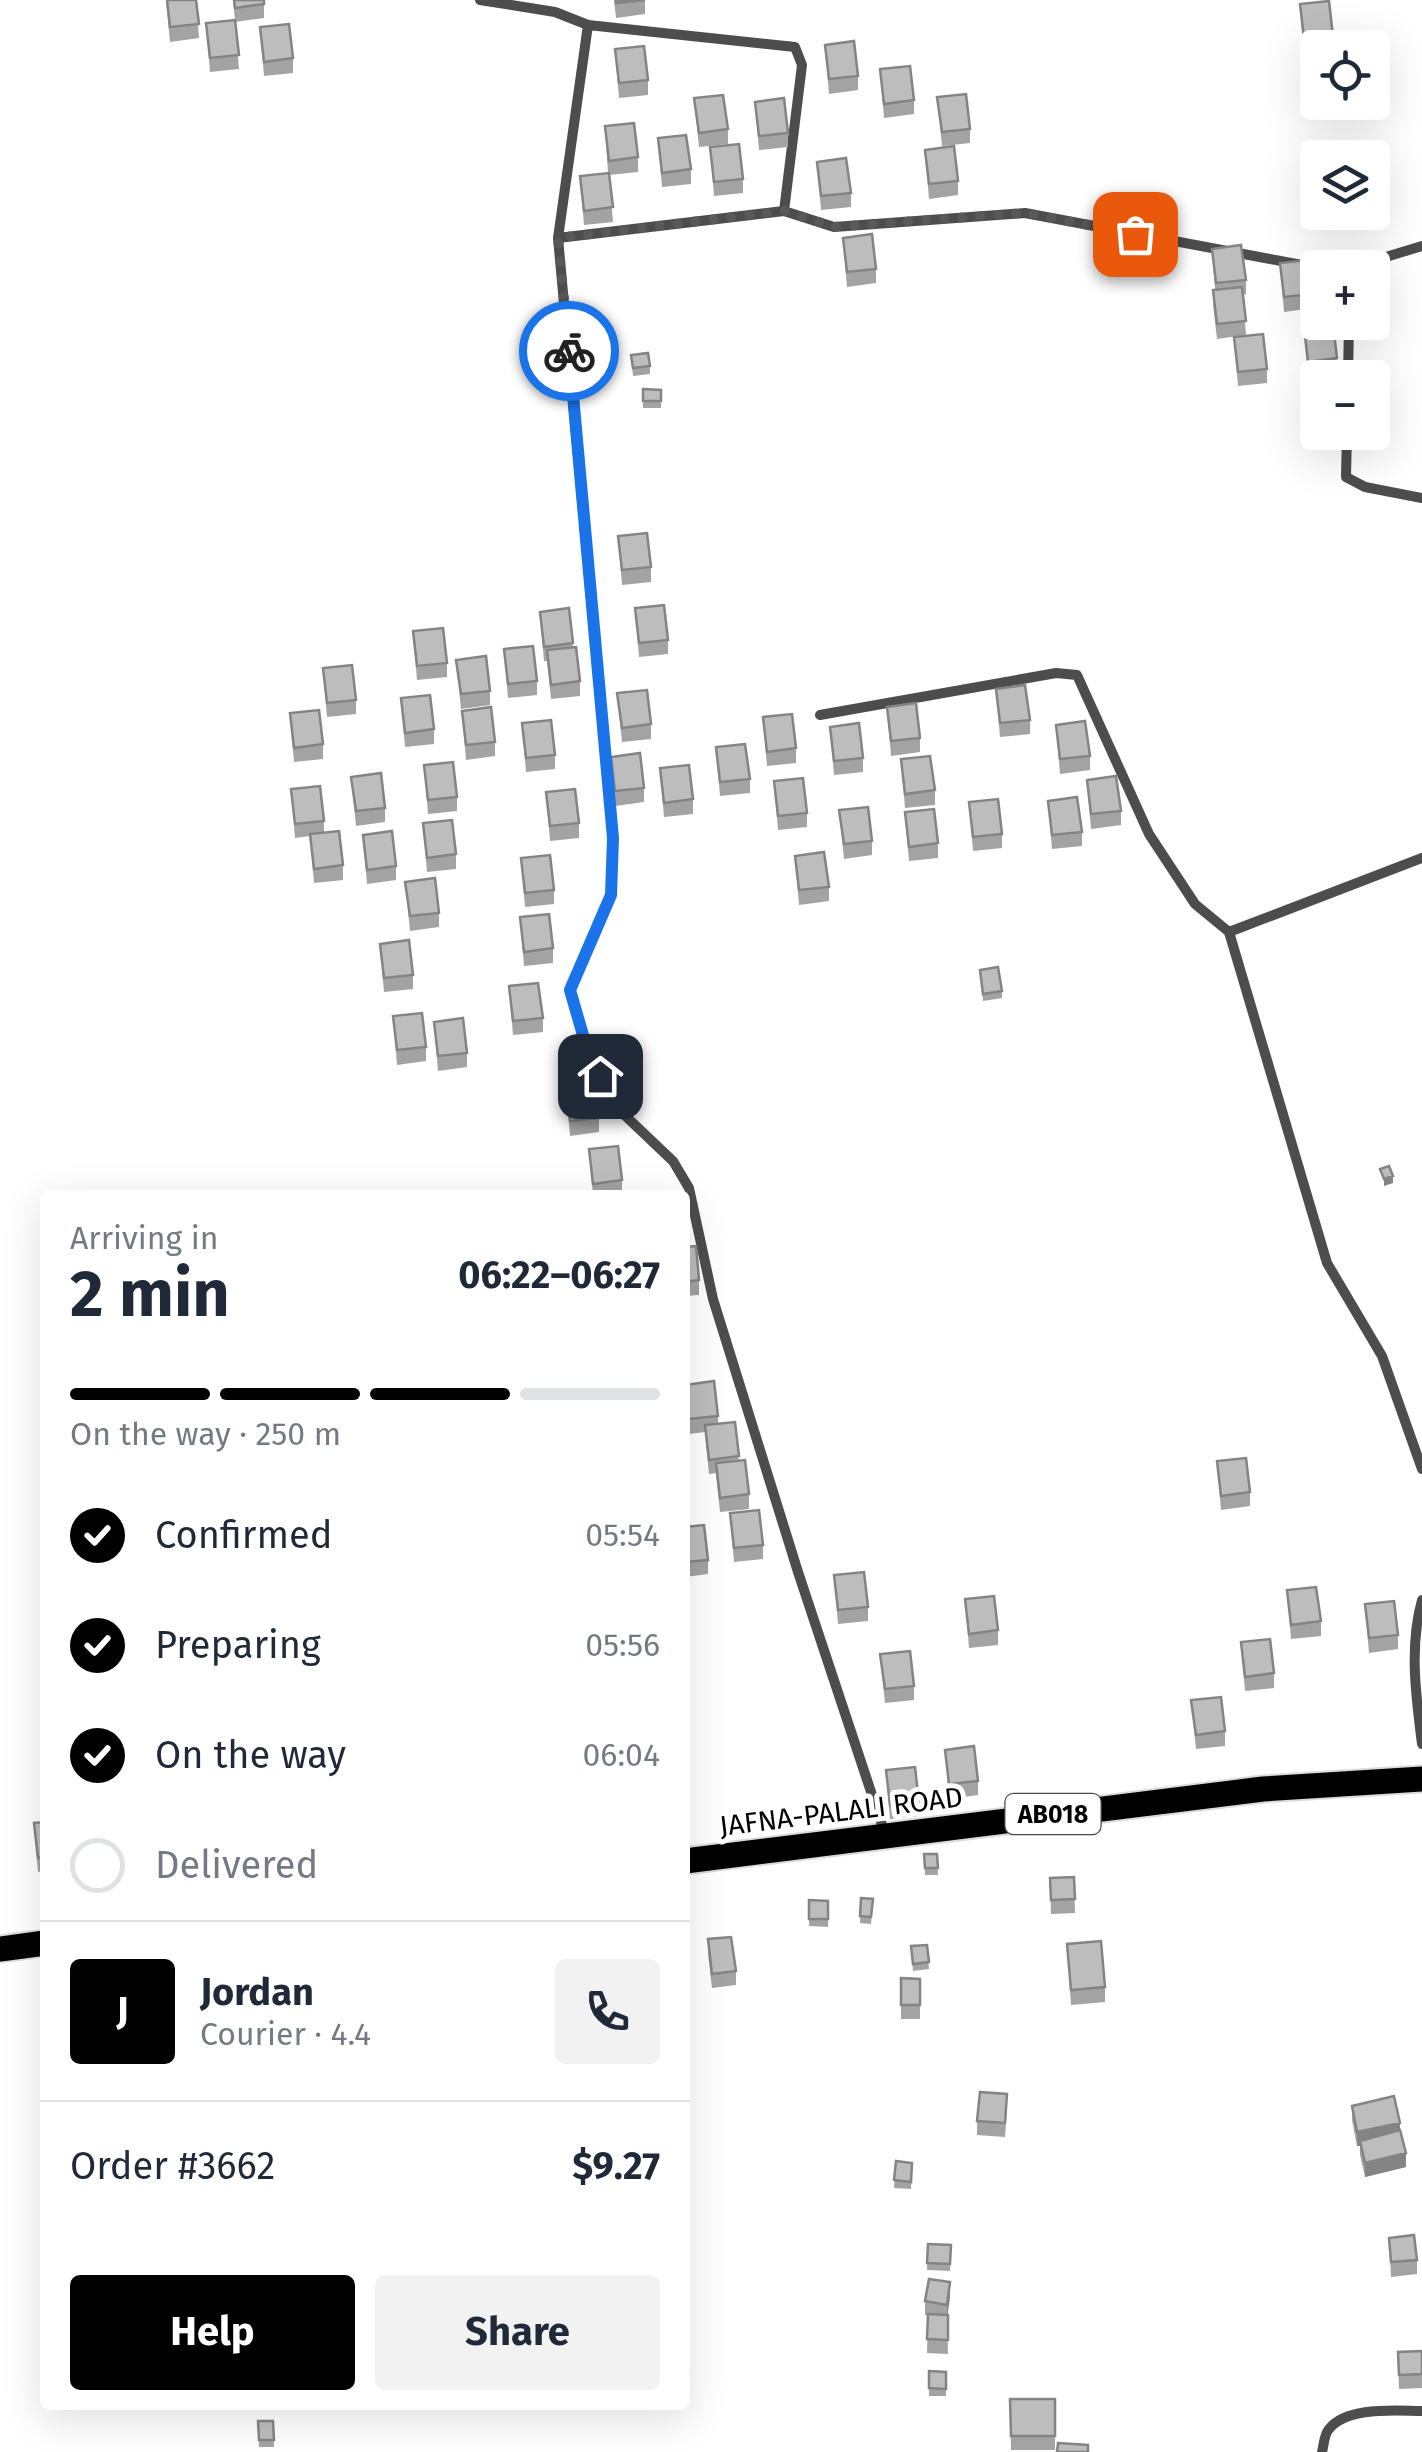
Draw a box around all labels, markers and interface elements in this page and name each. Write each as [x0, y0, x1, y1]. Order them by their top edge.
map controls [1300, 30, 1390, 450]
button: locate [1300, 30, 1390, 120]
button: layers [1300, 140, 1390, 230]
pin [1093, 192, 1178, 277]
icon: bag [1108, 207, 1163, 262]
button: + [1300, 250, 1390, 340]
courier [519, 301, 619, 401]
icon: bike [542, 324, 597, 379]
button: − [1300, 360, 1390, 450]
pin [558, 1034, 643, 1119]
icon: home [573, 1049, 628, 1104]
text: Arriving in [70, 1219, 218, 1257]
text: 06:22–06:27 [458, 1252, 660, 1298]
text: 2 min [70, 1255, 230, 1333]
text: On the way · 250 m [70, 1415, 341, 1453]
icon: check [70, 1508, 125, 1563]
text: Confirmed [155, 1512, 333, 1558]
text: 05:54 [585, 1516, 660, 1554]
icon: check [70, 1618, 125, 1673]
text: Preparing [155, 1622, 321, 1668]
text: 05:56 [585, 1626, 660, 1664]
icon: check [70, 1728, 125, 1783]
text: On the way [155, 1732, 346, 1778]
text: 06:04 [583, 1736, 660, 1774]
street label: JAFNA-PALALI ROAD [718, 1780, 964, 1843]
road number: AB018 [1006, 1794, 1100, 1834]
text: Delivered [155, 1842, 318, 1888]
button: phone [555, 1959, 660, 2064]
text: Jordan [200, 1969, 314, 2015]
text: J [116, 1988, 129, 2034]
text: Courier · 4.4 [200, 2015, 371, 2053]
text: Order #3662 [70, 2143, 275, 2189]
text: $9.27 [572, 2143, 660, 2189]
button: Help [70, 2275, 355, 2390]
button: Share [375, 2275, 660, 2390]

